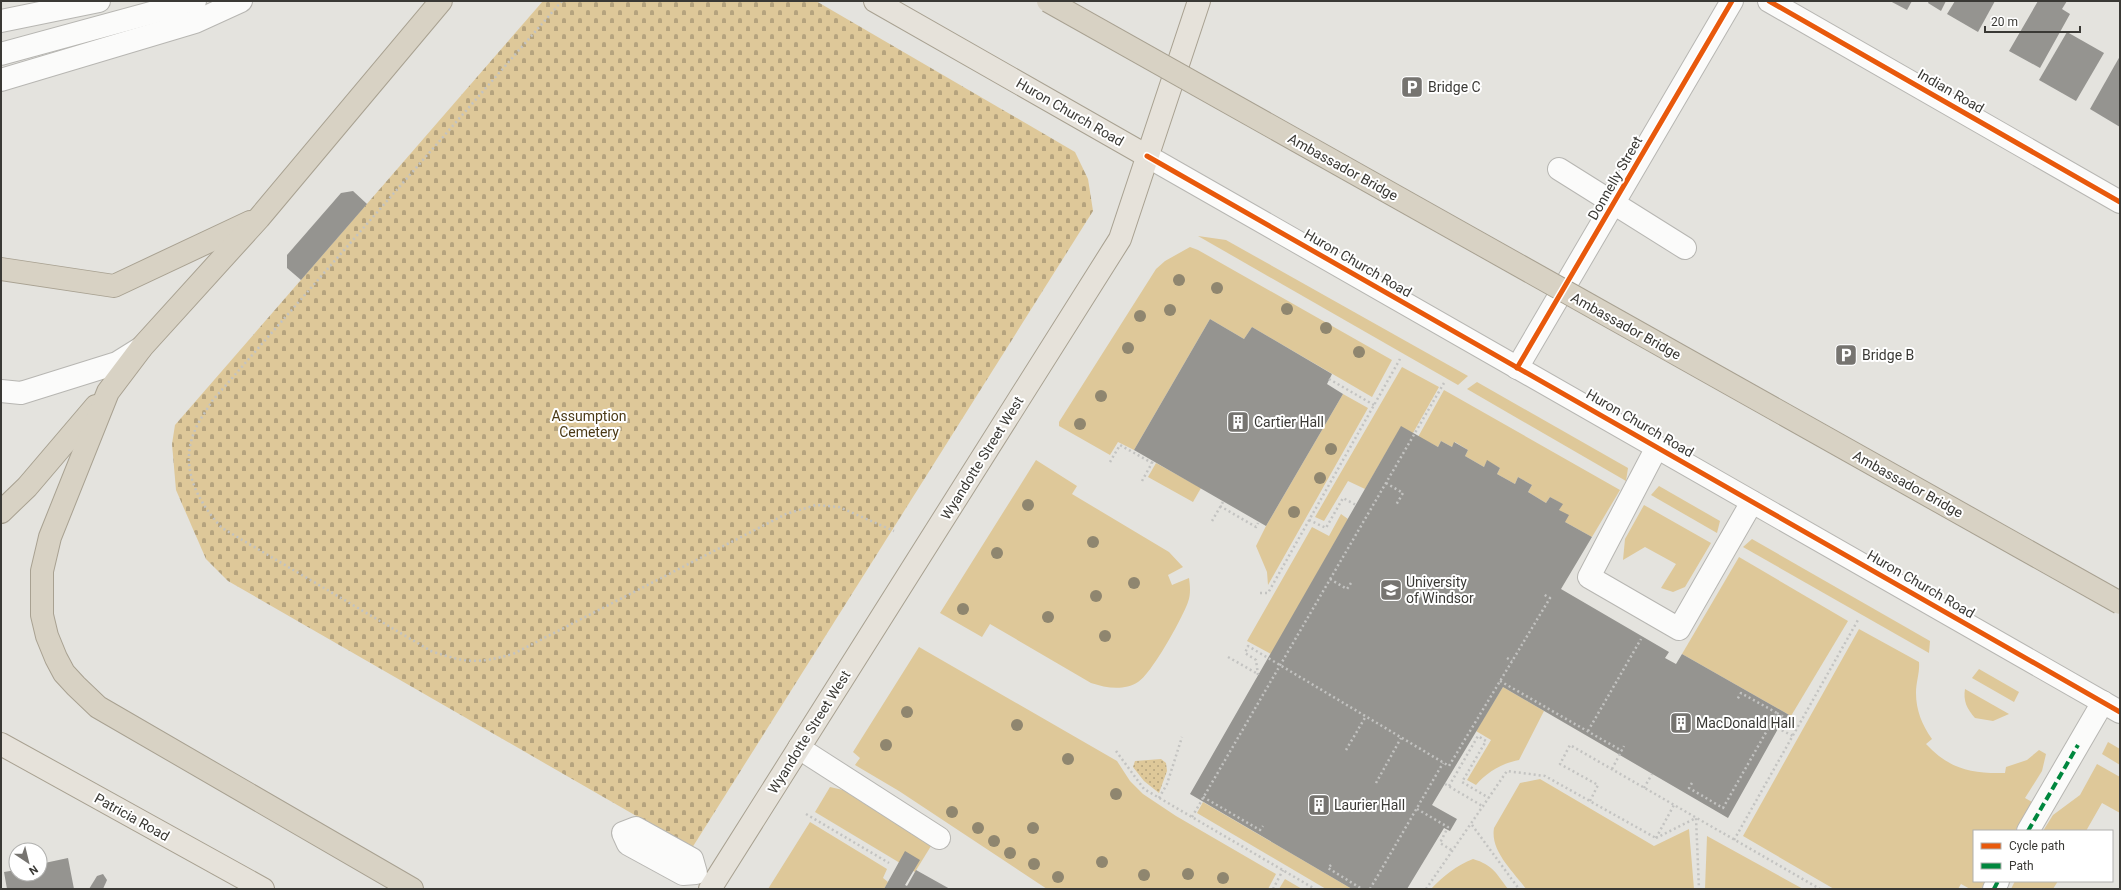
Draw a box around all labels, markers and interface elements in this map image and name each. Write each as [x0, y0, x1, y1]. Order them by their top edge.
scale bar [1985, 8, 2080, 34]
text: 20 m [1991, 15, 2018, 29]
street label: Indian Road [1915, 66, 1987, 116]
parking icon: Bridge C [1399, 74, 1425, 100]
street label: Huron Church Road [1013, 75, 1127, 149]
place label: Bridge C [1428, 79, 1481, 95]
street label: Ambassador Bridge [1285, 130, 1401, 204]
street label: Donnelly Street [1585, 133, 1646, 223]
street label: Huron Church Road [1301, 226, 1415, 300]
street label: Ambassador Bridge [1568, 289, 1684, 363]
parking icon: Bridge B [1833, 342, 1859, 368]
place label: Bridge B [1862, 347, 1914, 363]
street label: Huron Church Road [1583, 386, 1697, 460]
street label: Wyandotte Street West [938, 393, 1027, 522]
park label: Assumption Cemetery [551, 408, 627, 440]
building icon: Cartier Hall [1225, 409, 1251, 435]
place label: Cartier Hall [1254, 414, 1324, 430]
street label: Ambassador Bridge [1850, 447, 1966, 521]
street label: Huron Church Road [1864, 547, 1978, 621]
place label: University of Windsor [1406, 574, 1474, 606]
school or university icon: University of Windsor [1378, 577, 1404, 603]
street label: Wyandotte Street West [765, 667, 854, 796]
building icon: MacDonald Hall [1668, 710, 1694, 736]
place label: MacDonald Hall [1696, 715, 1795, 731]
street label: Patricia Road [92, 790, 172, 844]
building icon: Laurier Hall [1306, 792, 1332, 818]
place label: Laurier Hall [1334, 797, 1405, 813]
legend [1973, 830, 2113, 882]
text: Cycle path [2009, 839, 2065, 853]
north arrow [8, 842, 48, 882]
text: Path [2009, 859, 2034, 873]
text: N [26, 862, 40, 877]

